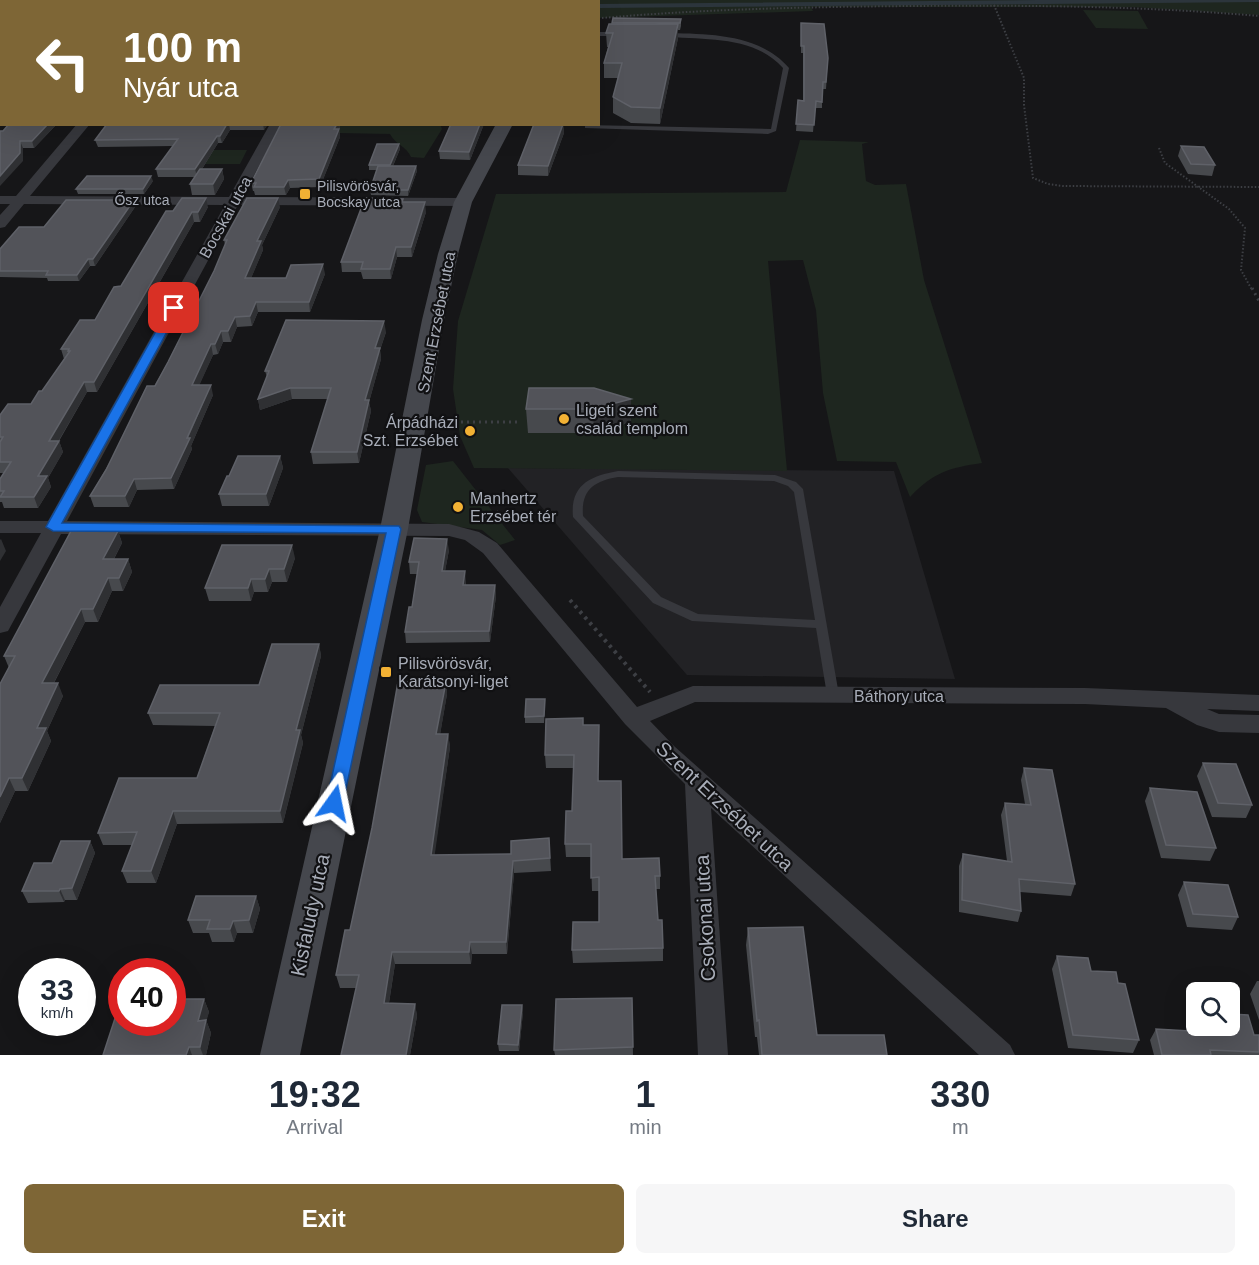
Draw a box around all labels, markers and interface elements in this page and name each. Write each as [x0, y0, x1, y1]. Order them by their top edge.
icon: left [24, 24, 102, 102]
text: 100 m [123, 24, 242, 71]
text: Nyár utca [123, 73, 239, 103]
street label: Bocskai utca [196, 173, 255, 261]
place label: Pilisvörösvár, Bocskay utca [317, 178, 400, 210]
marker: Pilisvörösvár, Bocskay utca [298, 187, 312, 201]
street label: Ősz utca [114, 192, 170, 208]
street label: Szent Erzsébet utca [414, 250, 459, 394]
pin [148, 282, 199, 333]
icon: arrive [157, 291, 190, 324]
place label: Ligeti szent család templom [576, 402, 688, 437]
marker: Ligeti szent család templom [557, 412, 571, 426]
place label: Árpádházi Szt. Erzsébet [363, 413, 459, 449]
marker: Árpádházi Szt. Erzsébet [463, 424, 477, 438]
place label: Manhertz Erzsébet tér [470, 490, 557, 525]
marker: Manhertz Erzsébet tér [451, 500, 465, 514]
place label: Pilisvörösvár, Karátsonyi-liget [398, 655, 509, 690]
marker: Pilisvörösvár, Karátsonyi-liget [379, 665, 393, 679]
street label: Báthory utca [854, 688, 944, 705]
street label: Szent Erzsébet utca [652, 737, 799, 876]
position arrow [302, 771, 366, 835]
street label: Kisfaludy utca [286, 851, 334, 978]
street label: Csokonai utca [691, 853, 719, 982]
speed limit sign: 40 [108, 958, 186, 1036]
text: 33 [40, 973, 74, 1006]
map controls [1186, 982, 1240, 1036]
button: search [1186, 982, 1240, 1036]
text: km/h [41, 1004, 73, 1021]
text: 19:32 [269, 1074, 361, 1115]
text: 1 [635, 1074, 655, 1115]
text: 330 [930, 1074, 990, 1115]
text: Arrival [286, 1116, 343, 1138]
text: min [629, 1116, 662, 1138]
text: m [952, 1116, 969, 1138]
button: Exit [24, 1184, 624, 1253]
button: Share [636, 1184, 1235, 1253]

